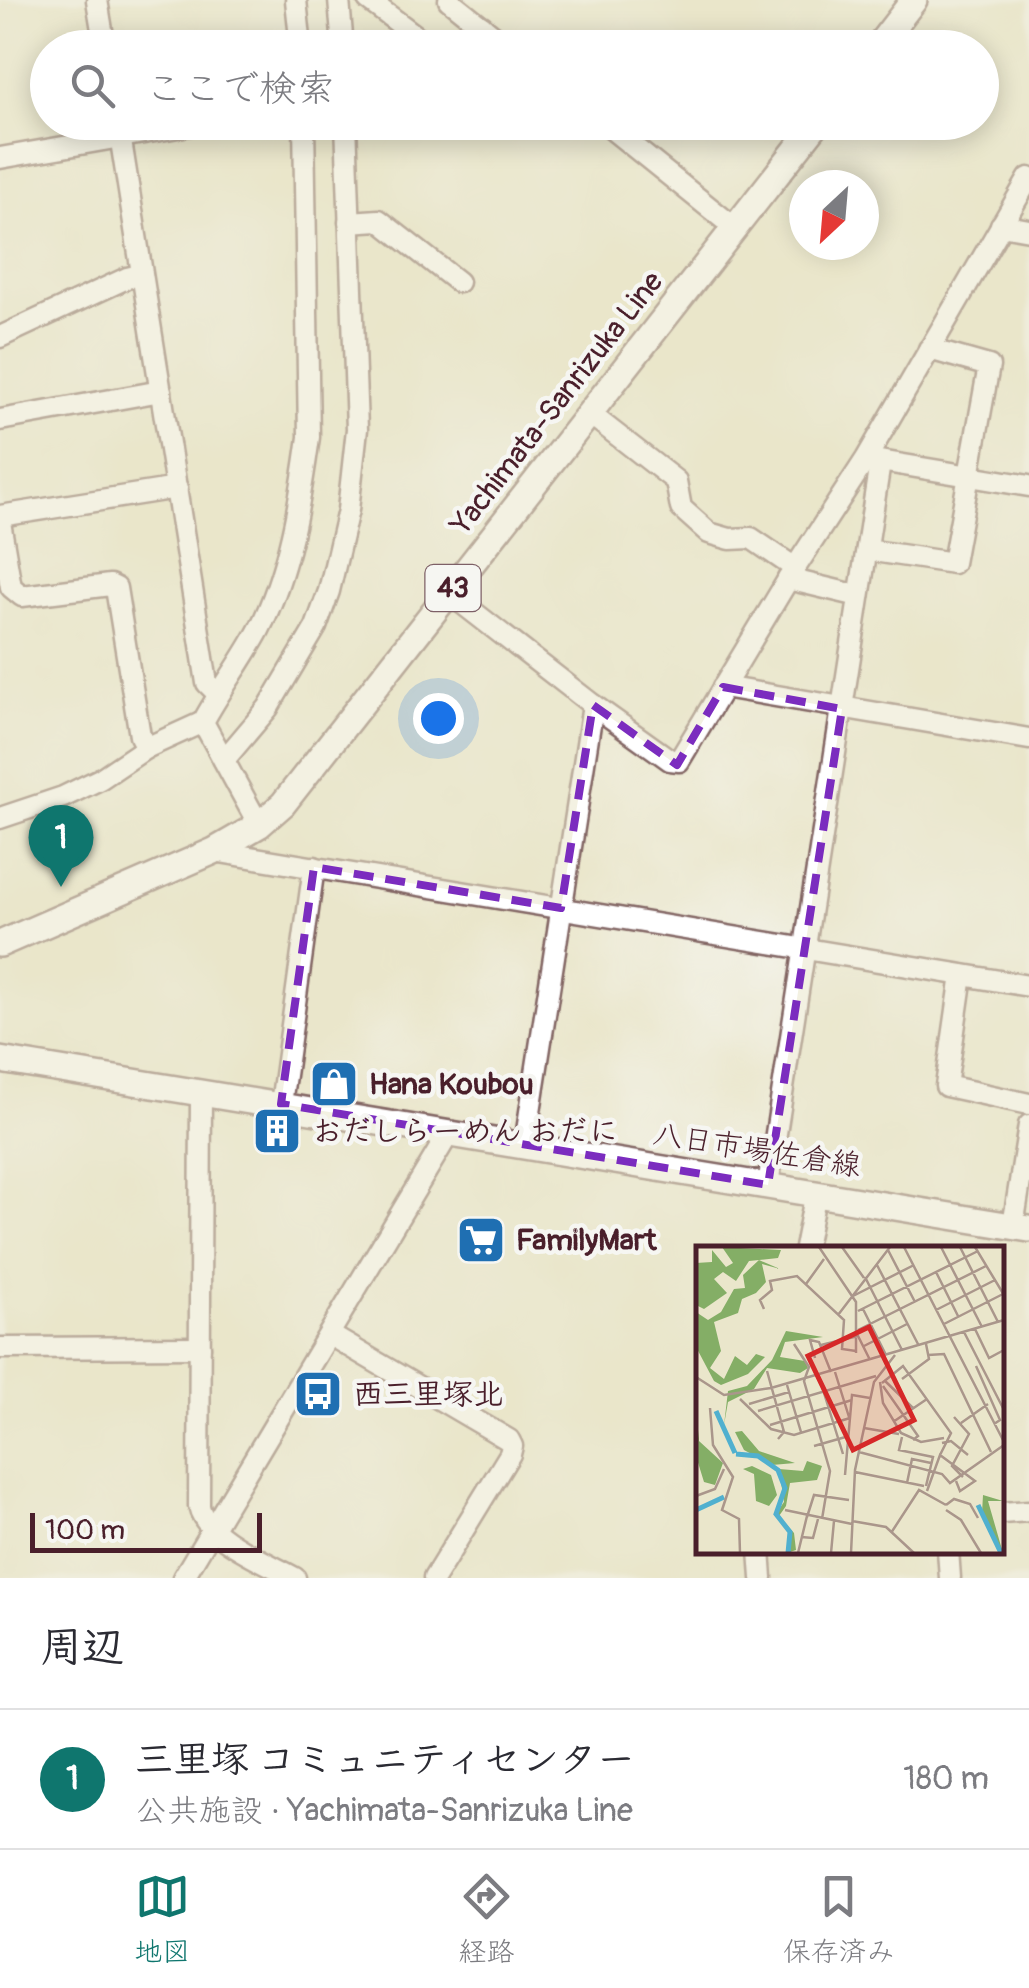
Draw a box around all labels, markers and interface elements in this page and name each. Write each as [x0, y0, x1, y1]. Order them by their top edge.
search box [30, 30, 999, 140]
icon: search [65, 58, 120, 113]
text: ここで検索 [145, 65, 335, 113]
north arrow [789, 170, 879, 260]
street label: Yachimata-Sanrizuka Line [442, 264, 671, 543]
road number: 43 [426, 565, 480, 611]
your location [413, 693, 464, 744]
pin: 1 [28, 804, 94, 887]
shop icon: Hana Koubou [308, 1058, 360, 1110]
place label: Hana Koubou [369, 1066, 534, 1103]
building icon: おだしらーめん おだに [251, 1105, 303, 1157]
place label: おだしらーめん おだに [312, 1113, 619, 1150]
street label: 八日市場佐倉線 [650, 1115, 864, 1185]
supermarket icon: FamilyMart [455, 1214, 507, 1266]
place label: FamilyMart [516, 1222, 657, 1259]
inset map [696, 1246, 1004, 1553]
bus stop icon: 西三里塚北 [292, 1368, 344, 1420]
place label: 西三里塚北 [353, 1376, 503, 1413]
scale bar [30, 1508, 262, 1552]
text: 100 m [45, 1513, 125, 1548]
text: 周辺 [40, 1622, 124, 1674]
text: 三里塚 コミュニティセンター [135, 1736, 635, 1784]
text: 1 [66, 1759, 79, 1799]
text: 180 m [903, 1759, 989, 1799]
text: 公共施設 · Yachimata-Sanrizuka Line [135, 1791, 633, 1831]
tab: 地図 [134, 1869, 190, 1970]
tab: 経路 [458, 1869, 515, 1970]
tab: 保存済み [783, 1869, 895, 1970]

